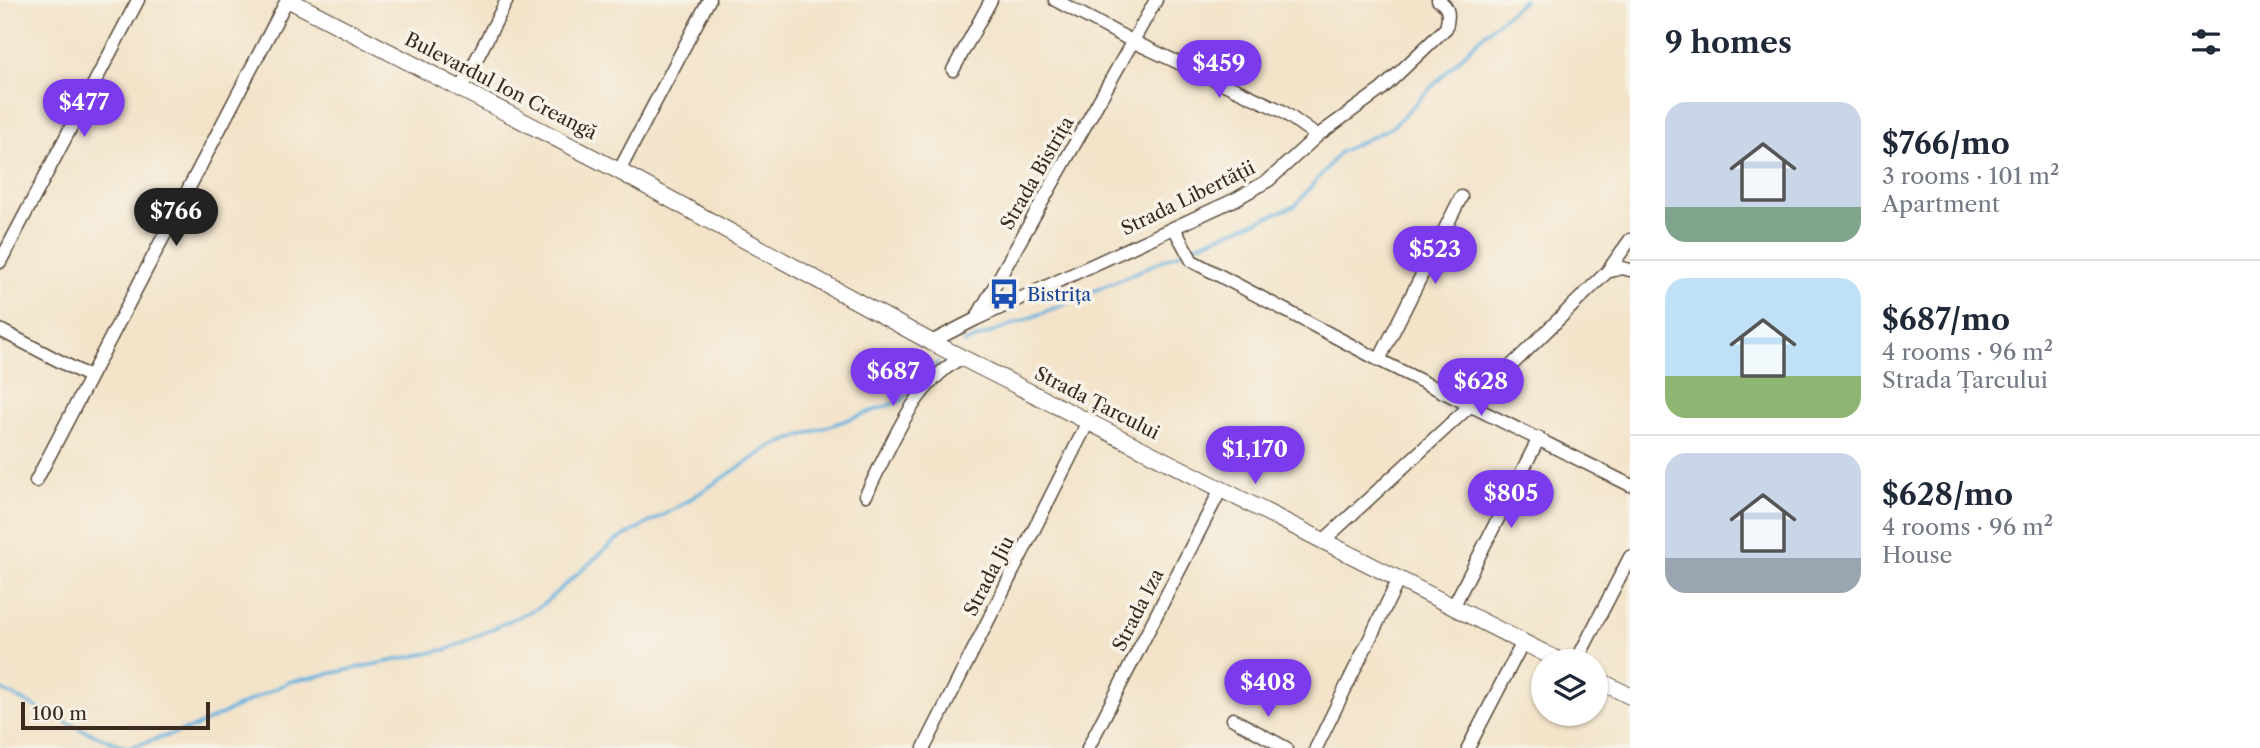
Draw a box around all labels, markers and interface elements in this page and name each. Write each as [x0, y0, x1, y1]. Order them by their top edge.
icon: filters [2187, 23, 2225, 61]
text: 9 homes [1665, 24, 1792, 61]
street label: Bulevardul Ion Creangă [401, 27, 601, 145]
pin: $459 [1178, 41, 1260, 100]
text: $459 [1193, 49, 1245, 77]
pin: $477 [43, 80, 125, 139]
text: $477 [59, 88, 109, 116]
street label: Strada Bistrița [995, 112, 1079, 234]
text: $766/mo [1882, 125, 2010, 162]
icon: home [1721, 130, 1805, 214]
street label: Strada Libertății [1117, 156, 1259, 240]
text: 3 rooms · 101 m² [1882, 162, 2059, 190]
pin: $766 [135, 188, 217, 248]
text: Apartment [1882, 190, 2000, 218]
text: $766 [150, 197, 202, 225]
pin: $523 [1394, 226, 1476, 286]
text: $523 [1409, 235, 1461, 263]
bus stop icon: Bistrița [987, 277, 1021, 311]
place label: Bistrița [1027, 283, 1091, 306]
text: $687/mo [1882, 301, 2010, 338]
icon: home [1721, 306, 1805, 390]
text: 4 rooms · 96 m² [1882, 338, 2053, 366]
pin: $687 [852, 348, 934, 408]
text: $687 [867, 357, 919, 385]
pin: $628 [1440, 358, 1522, 418]
street label: Strada Țarcului [1031, 362, 1163, 444]
text: Strada Țarcului [1882, 366, 2048, 394]
text: $628 [1454, 367, 1508, 395]
pin: $1,170 [1198, 426, 1312, 486]
text: $1,170 [1222, 435, 1288, 463]
pin: $805 [1470, 470, 1552, 530]
text: $628/mo [1882, 476, 2013, 513]
text: $805 [1484, 479, 1538, 507]
icon: home [1721, 481, 1805, 565]
text: 4 rooms · 96 m² [1882, 513, 2053, 541]
street label: Strada Jiu [959, 532, 1019, 620]
text: House [1882, 541, 1952, 569]
street label: Strada Iza [1107, 565, 1169, 655]
map controls [1531, 649, 1608, 726]
button: layers [1531, 649, 1608, 726]
pin: $408 [1227, 660, 1309, 719]
text: $408 [1240, 668, 1296, 696]
scale bar [21, 699, 210, 731]
text: 100 m [32, 702, 87, 725]

